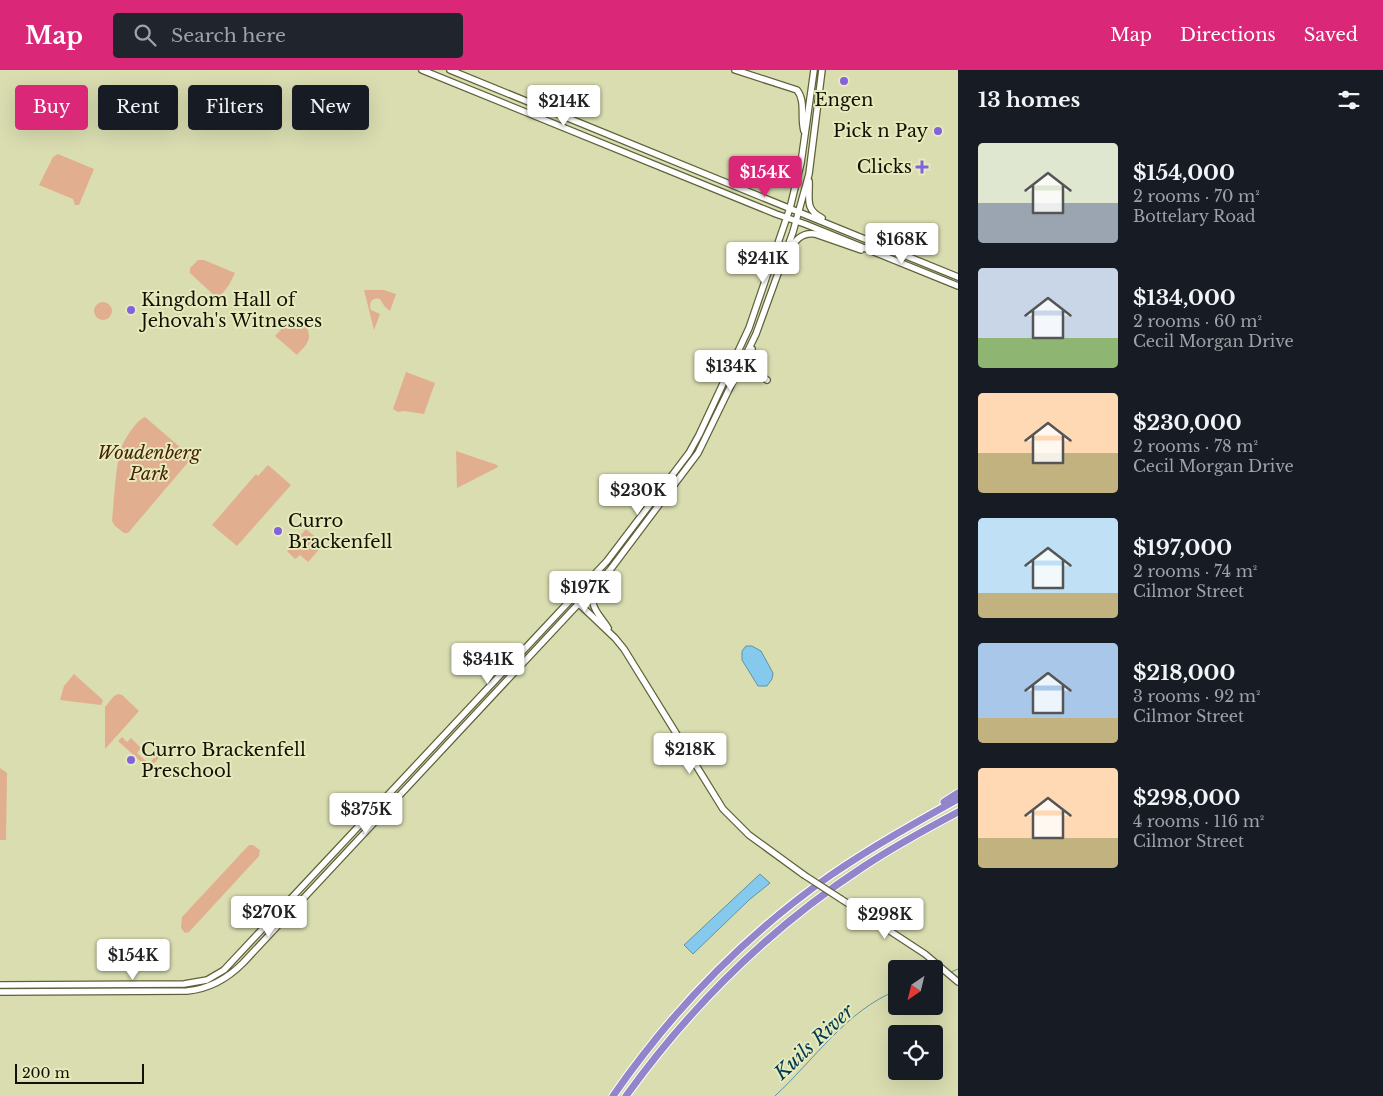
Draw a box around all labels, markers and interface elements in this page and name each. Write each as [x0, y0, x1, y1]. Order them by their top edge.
search box [113, 13, 463, 58]
text: Map [25, 21, 83, 50]
icon: search [131, 21, 159, 49]
text: Search here [171, 24, 286, 47]
text: Map [1110, 24, 1152, 46]
text: Directions [1180, 24, 1276, 46]
text: Saved [1304, 24, 1358, 46]
marker: Engen [838, 75, 850, 87]
chip: Buy [15, 85, 88, 130]
chip: Rent [98, 85, 178, 130]
chip: Filters [188, 85, 282, 130]
chip: New [292, 85, 369, 130]
pin: $214K [529, 85, 599, 127]
icon: filters [1335, 86, 1363, 114]
text: 13 homes [978, 87, 1080, 113]
place label: Engen [815, 89, 873, 111]
text: $214K [538, 91, 590, 111]
place label: Pick n Pay [833, 120, 928, 142]
marker: Pick n Pay [932, 125, 944, 137]
pin: $154K [730, 156, 800, 198]
place label: Clicks [857, 156, 912, 178]
text: $154,000 [1133, 160, 1235, 186]
marker: Clicks [916, 161, 928, 173]
text: $154K [740, 162, 790, 182]
icon: home [1018, 163, 1078, 223]
text: 2 rooms · 70 m² [1133, 186, 1260, 206]
text: Bottelary Road [1133, 206, 1256, 226]
pin: $168K [867, 222, 937, 265]
text: $168K [876, 229, 928, 249]
pin: $241K [728, 242, 798, 284]
text: $241K [737, 248, 789, 268]
text: $134,000 [1133, 285, 1236, 311]
icon: home [1018, 288, 1078, 348]
place label: Kingdom Hall of Jehovah's Witnesses [139, 289, 322, 332]
marker: Kingdom Hall of Jehovah's Witnesses [125, 304, 137, 316]
text: 2 rooms · 60 m² [1133, 311, 1262, 331]
text: Cecil Morgan Drive [1133, 331, 1294, 351]
pin: $134K [696, 350, 766, 392]
text: $134K [705, 356, 757, 376]
text: $230,000 [1133, 410, 1242, 436]
icon: home [1018, 413, 1078, 473]
text: 2 rooms · 78 m² [1133, 436, 1258, 456]
park label: Woudenberg Park [97, 442, 202, 485]
text: Cecil Morgan Drive [1133, 456, 1294, 476]
pin: $230K [603, 474, 673, 516]
text: $230K [610, 480, 666, 500]
place label: Curro Brackenfell [288, 510, 393, 553]
marker: Curro Brackenfell [272, 525, 284, 537]
text: $197,000 [1133, 535, 1232, 561]
icon: home [1018, 538, 1078, 598]
text: 2 rooms · 74 m² [1133, 561, 1257, 581]
pin: $197K [550, 570, 620, 613]
text: $197K [560, 577, 610, 597]
text: Cilmor Street [1133, 581, 1244, 601]
pin: $341K [453, 642, 523, 685]
text: $341K [462, 649, 514, 669]
text: $218,000 [1133, 660, 1235, 686]
icon: home [1018, 663, 1078, 723]
text: 3 rooms · 92 m² [1133, 686, 1260, 706]
text: Cilmor Street [1133, 706, 1244, 726]
pin: $218K [655, 732, 725, 775]
place label: Curro Brackenfell Preschool [141, 739, 306, 782]
text: $218K [664, 739, 716, 759]
marker: Curro Brackenfell Preschool [125, 754, 137, 766]
text: $298,000 [1133, 785, 1240, 811]
icon: home [1018, 788, 1078, 848]
pin: $375K [331, 792, 401, 835]
text: $375K [340, 799, 392, 819]
text: 4 rooms · 116 m² [1133, 811, 1264, 831]
text: Cilmor Street [1133, 831, 1244, 851]
pin: $270K [234, 896, 304, 938]
pin: $298K [850, 898, 920, 940]
text: $270K [242, 902, 296, 922]
text: $298K [858, 904, 912, 924]
pin: $154K [98, 938, 168, 981]
text: $154K [108, 945, 158, 965]
north arrow [888, 960, 942, 1015]
map controls [888, 960, 943, 1080]
water label: Kuils River [769, 999, 859, 1085]
button: locate [888, 1025, 943, 1080]
scale bar [15, 1061, 144, 1084]
text: 200 m [22, 1064, 70, 1082]

